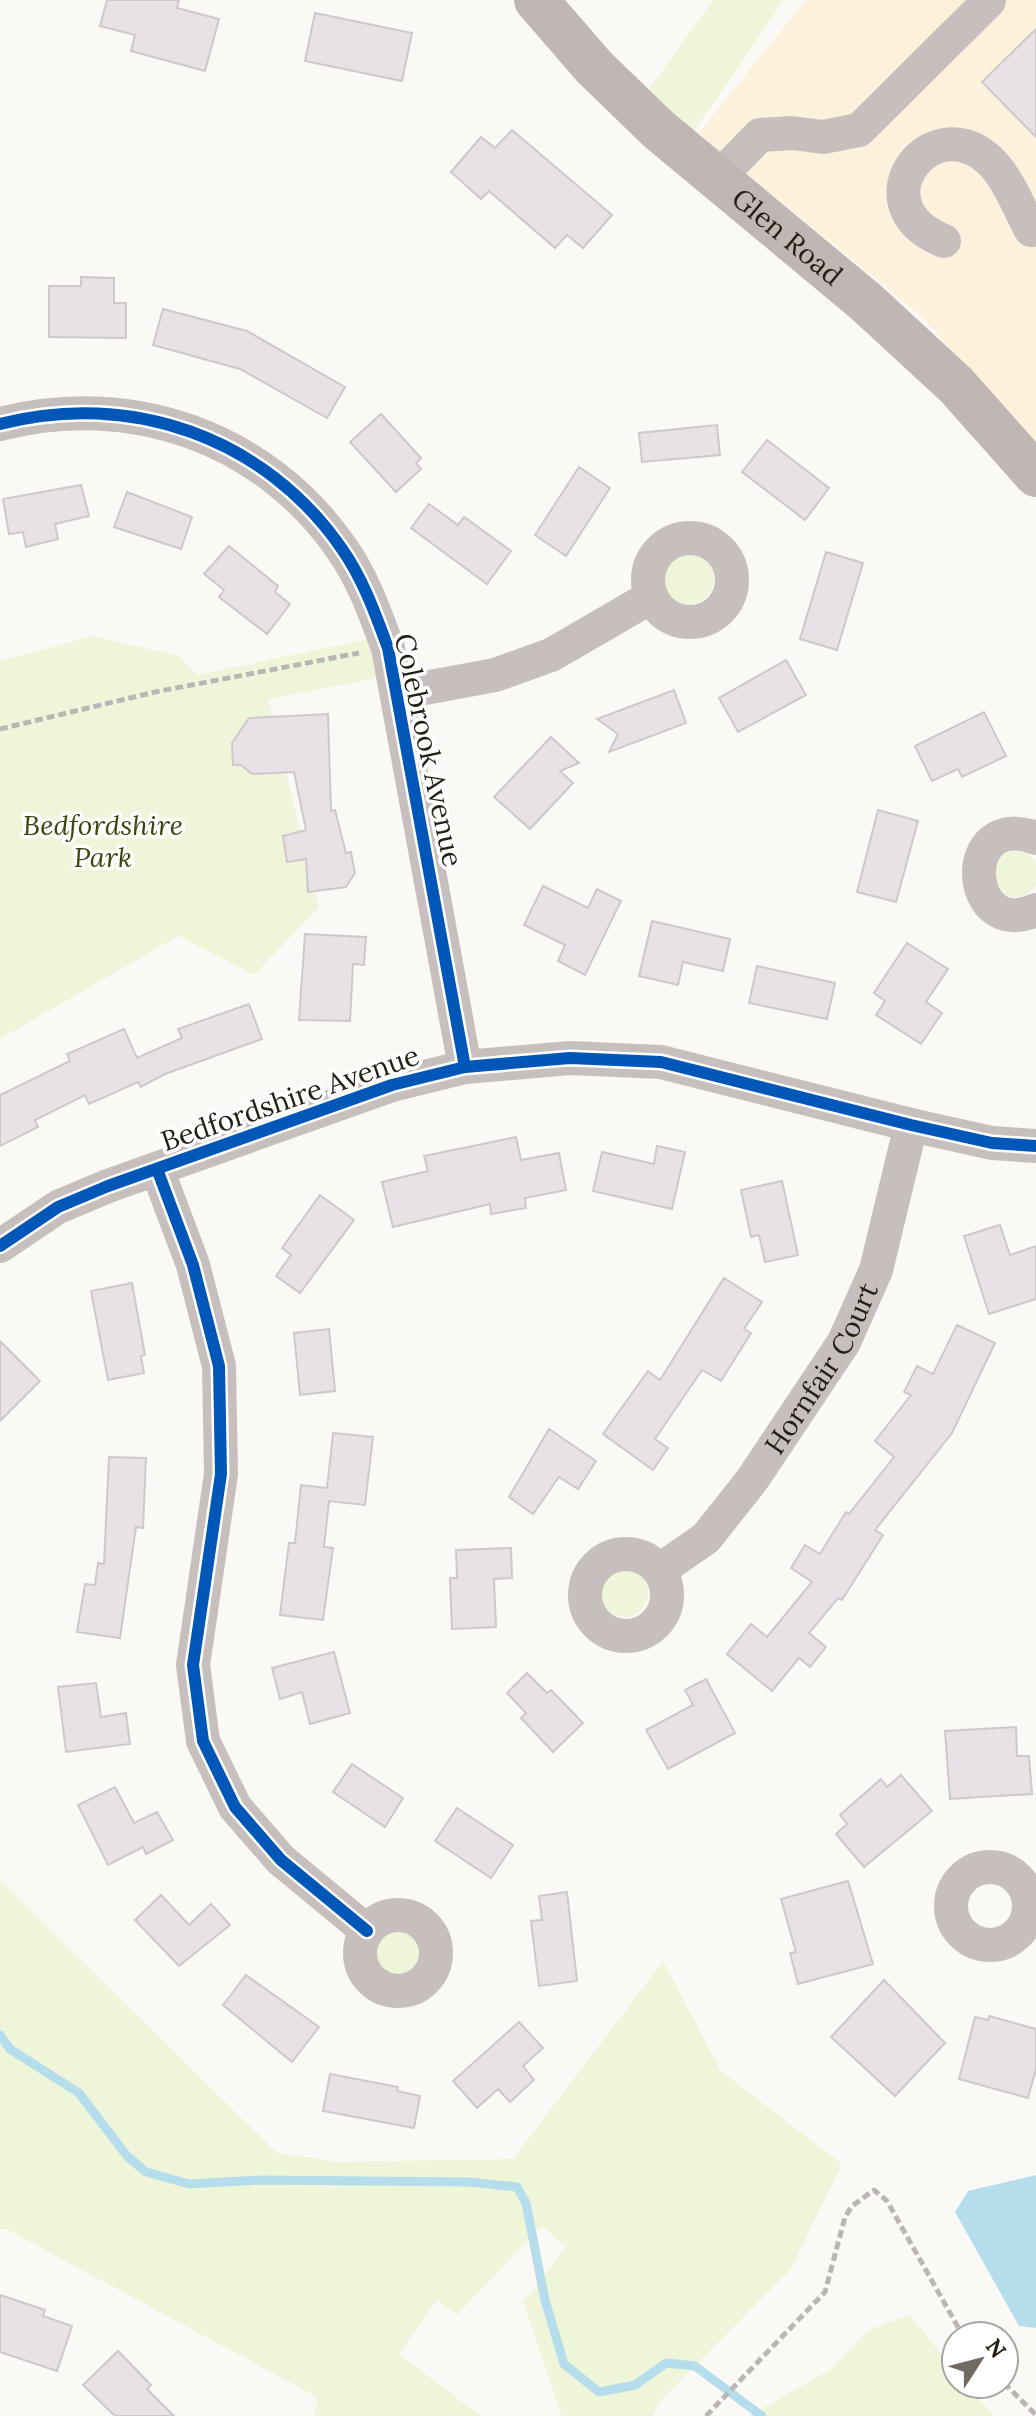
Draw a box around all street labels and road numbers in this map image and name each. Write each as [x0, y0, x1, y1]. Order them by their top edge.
street label: Glen Road [725, 180, 850, 293]
street label: Colebrook Avenue [387, 630, 471, 870]
street label: Bedfordshire Avenue [156, 1037, 424, 1159]
street label: Hornfair Court [756, 1277, 886, 1461]

